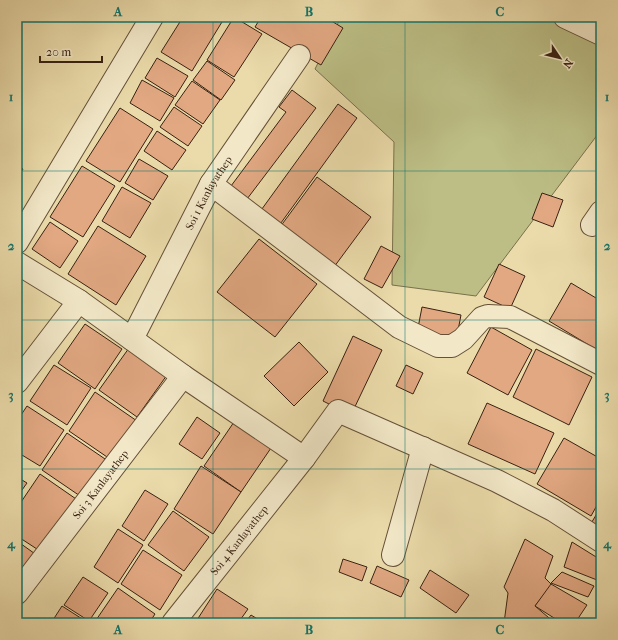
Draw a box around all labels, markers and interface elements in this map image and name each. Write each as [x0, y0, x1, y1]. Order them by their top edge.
text: A [113, 4, 123, 19]
text: B [305, 4, 314, 19]
text: C [496, 4, 505, 19]
scale bar [40, 38, 102, 64]
north arrow [540, 38, 580, 78]
text: 20 m [46, 45, 71, 59]
text: N [560, 56, 576, 71]
text: 1 [9, 89, 14, 104]
text: 1 [605, 89, 610, 104]
street label: Soi 1 Kanlayathep [182, 153, 235, 232]
text: 2 [8, 238, 15, 253]
text: 2 [604, 238, 611, 253]
text: 3 [8, 387, 14, 403]
text: 3 [604, 387, 610, 403]
street label: Soi 3 Kanlayathep [70, 447, 131, 521]
street label: Soi 4 Kanlayathep [207, 502, 271, 578]
text: 4 [6, 536, 16, 552]
text: 4 [602, 536, 612, 552]
text: A [113, 622, 123, 637]
text: B [305, 622, 314, 637]
text: C [496, 622, 505, 637]

